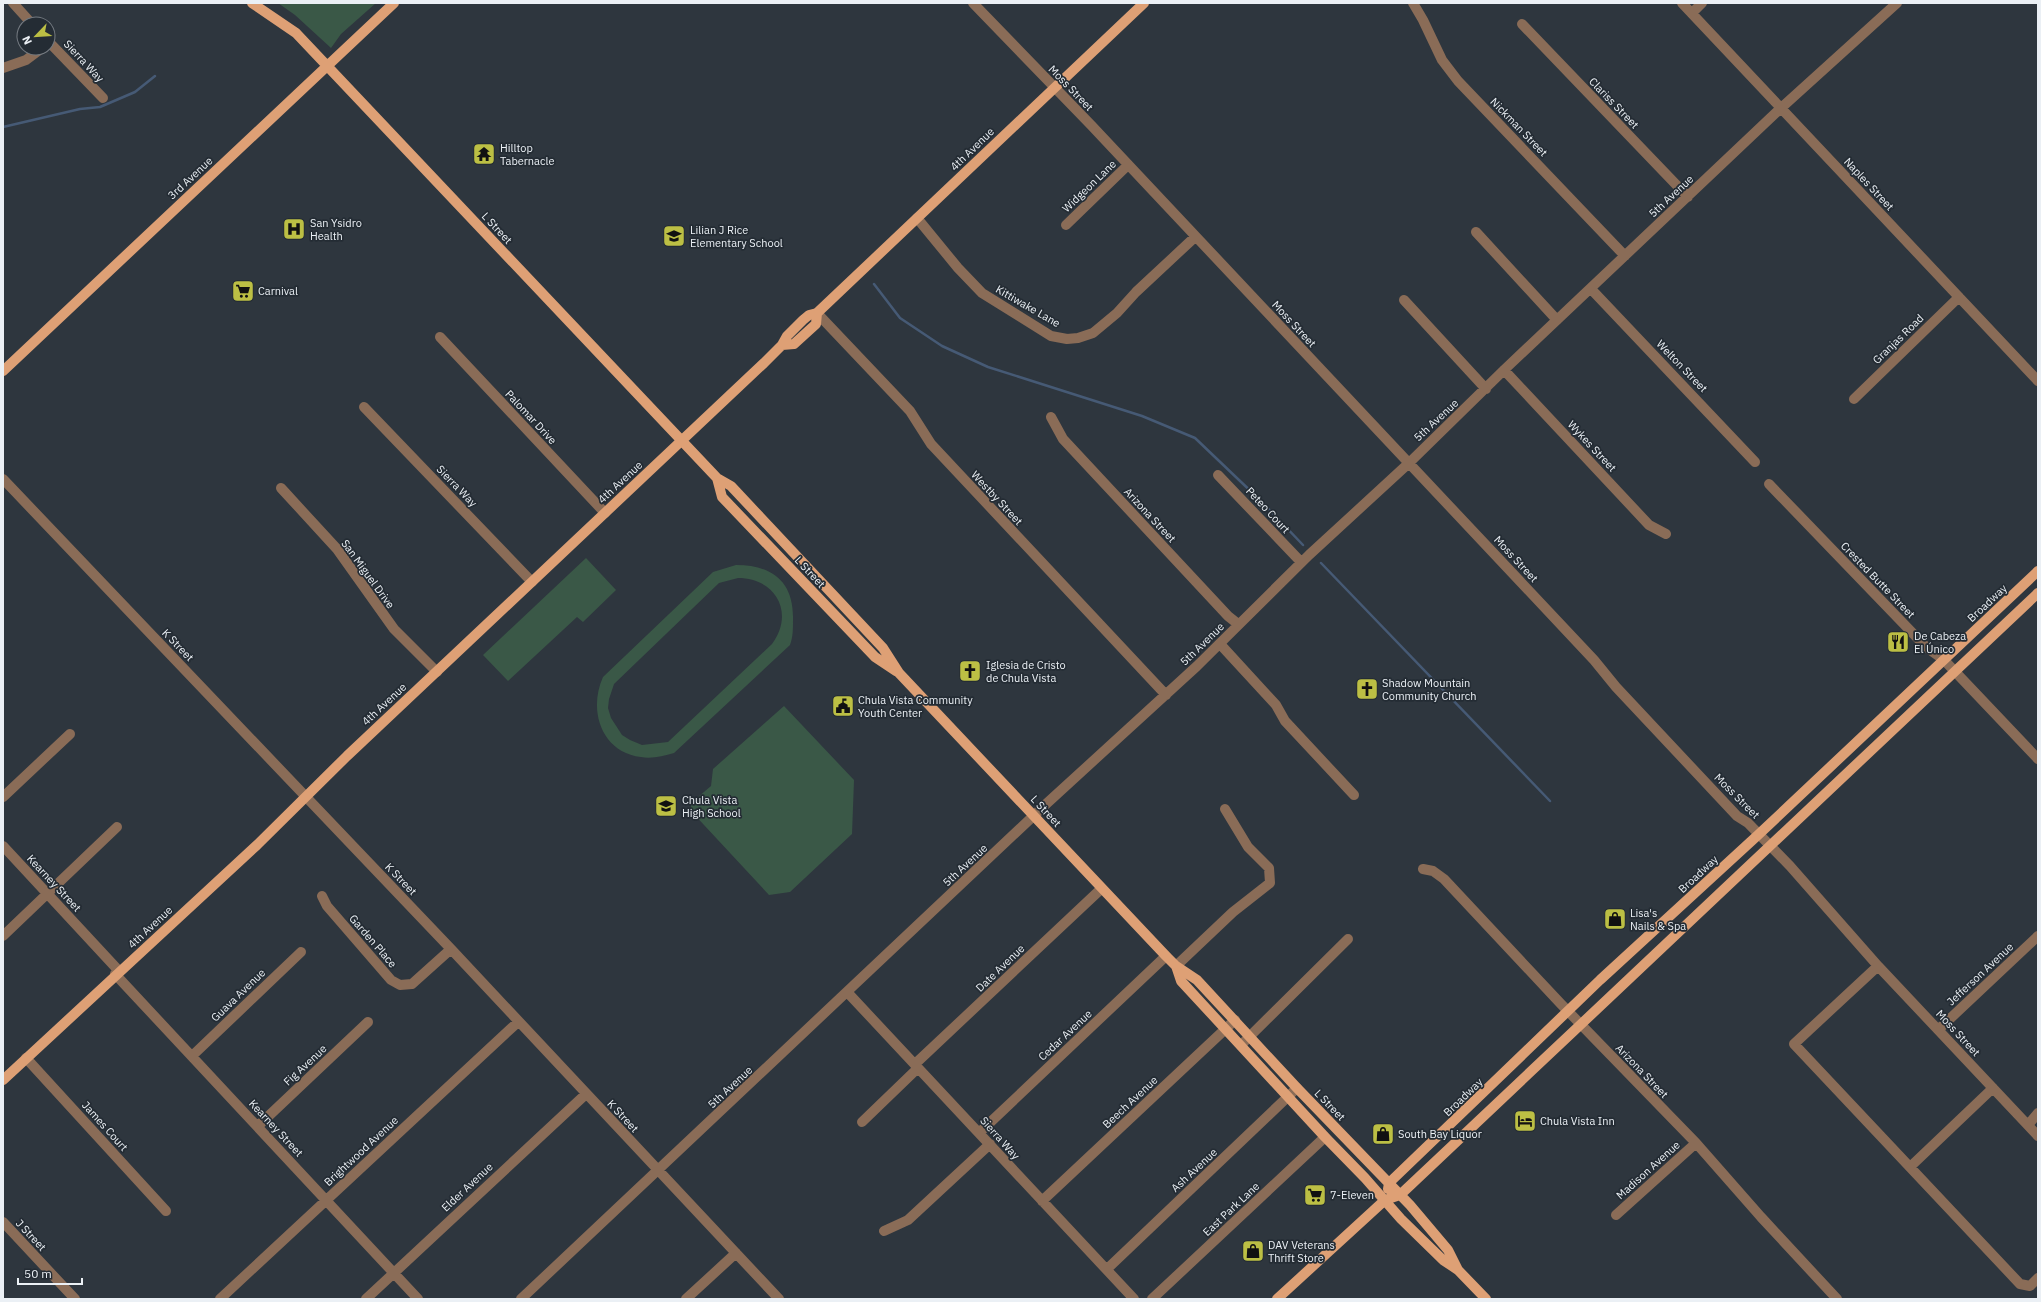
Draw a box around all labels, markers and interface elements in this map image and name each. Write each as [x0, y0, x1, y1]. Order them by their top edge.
north arrow [16, 16, 56, 56]
text: N [19, 34, 35, 47]
street label: Sierra Way [61, 37, 107, 85]
street label: Moss Street [1046, 62, 1096, 114]
street label: Clariss Street [1586, 74, 1642, 132]
street label: Nickman Street [1487, 95, 1551, 159]
street label: 4th Avenue [947, 124, 997, 174]
temple icon: Hilltop Tabernacle [471, 141, 497, 167]
place label: Hilltop Tabernacle [500, 141, 555, 168]
street label: 3rd Avenue [165, 154, 215, 202]
street label: Naples Street [1841, 155, 1897, 213]
street label: Widgeon Lane [1059, 157, 1119, 215]
street label: 5th Avenue [1646, 172, 1696, 220]
street label: L Street [479, 209, 515, 247]
hospital icon: San Ysidro Health [281, 216, 307, 242]
place label: San Ysidro Health [310, 216, 362, 243]
school or university icon: Lilian J Rice Elementary School [661, 223, 687, 249]
place label: Lilian J Rice Elementary School [690, 223, 783, 250]
supermarket icon: Carnival [230, 278, 256, 304]
street label: Kittiwake Lane [993, 282, 1063, 330]
place label: Carnival [258, 284, 298, 298]
street label: Moss Street [1269, 298, 1319, 350]
street label: Granjas Road [1870, 311, 1926, 367]
street label: Welton Street [1653, 337, 1711, 395]
street label: Palomar Drive [502, 387, 560, 447]
street label: 5th Avenue [1411, 396, 1461, 444]
street label: Wykes Street [1565, 417, 1619, 475]
street label: 4th Avenue [595, 458, 645, 506]
street label: Sierra Way [434, 462, 481, 510]
street label: Westby Street [968, 468, 1026, 528]
street label: Peteo Court [1243, 484, 1293, 536]
street label: Arizona Street [1121, 485, 1179, 545]
street label: Moss Street [1491, 533, 1541, 585]
street label: San Miguel Drive [338, 537, 398, 611]
street label: Crested Butte Street [1838, 539, 1918, 621]
street label: L Street [792, 553, 828, 591]
street label: Broadway [1964, 581, 2010, 625]
street label: 5th Avenue [1177, 619, 1227, 669]
street label: K Street [159, 626, 197, 664]
restaurant icon: De Cabeza El Único [1885, 629, 1911, 655]
place label: De Cabeza El Único [1914, 629, 1966, 656]
church icon: Iglesia de Cristo de Chula Vista [957, 658, 983, 684]
place label: Iglesia de Cristo de Chula Vista [986, 658, 1066, 685]
church icon: Shadow Mountain Community Church [1354, 676, 1380, 702]
place label: Shadow Mountain Community Church [1382, 676, 1476, 703]
street label: 4th Avenue [359, 680, 409, 728]
public building icon: Chula Vista Community Youth Center [830, 693, 856, 719]
place label: Chula Vista Community Youth Center [858, 693, 973, 720]
street label: Moss Street [1711, 770, 1763, 822]
street label: L Street [1028, 792, 1064, 830]
school or university icon: Chula Vista High School [653, 793, 679, 819]
place label: Chula Vista High School [682, 793, 741, 820]
street label: 5th Avenue [940, 841, 990, 889]
street label: Kearney Street [24, 851, 84, 915]
street label: Broadway [1675, 852, 1721, 896]
street label: K Street [382, 860, 420, 898]
street label: 4th Avenue [125, 903, 175, 951]
shop icon: Lisa's Nails & Spa [1602, 906, 1628, 932]
place label: Lisa's Nails & Spa [1630, 906, 1686, 933]
street label: Garden Place [346, 912, 400, 970]
street label: Jefferson Avenue [1944, 940, 2016, 1008]
street label: Date Avenue [973, 941, 1027, 995]
street label: Guava Avenue [208, 966, 268, 1024]
street label: Cedar Avenue [1035, 1007, 1095, 1063]
street label: Moss Street [1933, 1007, 1983, 1059]
street label: Fig Avenue [280, 1041, 330, 1089]
street label: Arizona Street [1613, 1041, 1671, 1101]
street label: 5th Avenue [705, 1063, 755, 1111]
street label: Beech Avenue [1099, 1073, 1161, 1131]
street label: Broadway [1440, 1075, 1486, 1119]
street label: L Street [1312, 1086, 1348, 1124]
street label: Kearney Street [246, 1096, 306, 1160]
street label: K Street [604, 1097, 642, 1135]
street label: James Court [79, 1098, 131, 1154]
hotel icon: Chula Vista Inn [1512, 1108, 1538, 1134]
street label: Brightwood Avenue [321, 1113, 401, 1189]
street label: Sierra Way [977, 1114, 1023, 1163]
place label: Chula Vista Inn [1540, 1114, 1615, 1128]
shop icon: South Bay Liquor [1370, 1121, 1396, 1147]
place label: South Bay Liquor [1398, 1127, 1482, 1141]
street label: Madison Avenue [1613, 1138, 1683, 1202]
street label: Ash Avenue [1168, 1145, 1220, 1195]
street label: Elder Avenue [438, 1160, 496, 1214]
street label: East Park Lane [1200, 1179, 1262, 1239]
supermarket icon: 7-Eleven [1302, 1182, 1328, 1208]
place label: 7-Eleven [1330, 1188, 1374, 1202]
street label: J Street [13, 1216, 49, 1254]
shop icon: DAV Veterans Thrift Store [1240, 1238, 1266, 1264]
place label: DAV Veterans Thrift Store [1268, 1238, 1335, 1265]
scale bar [18, 1260, 82, 1286]
text: 50 m [24, 1266, 52, 1281]

